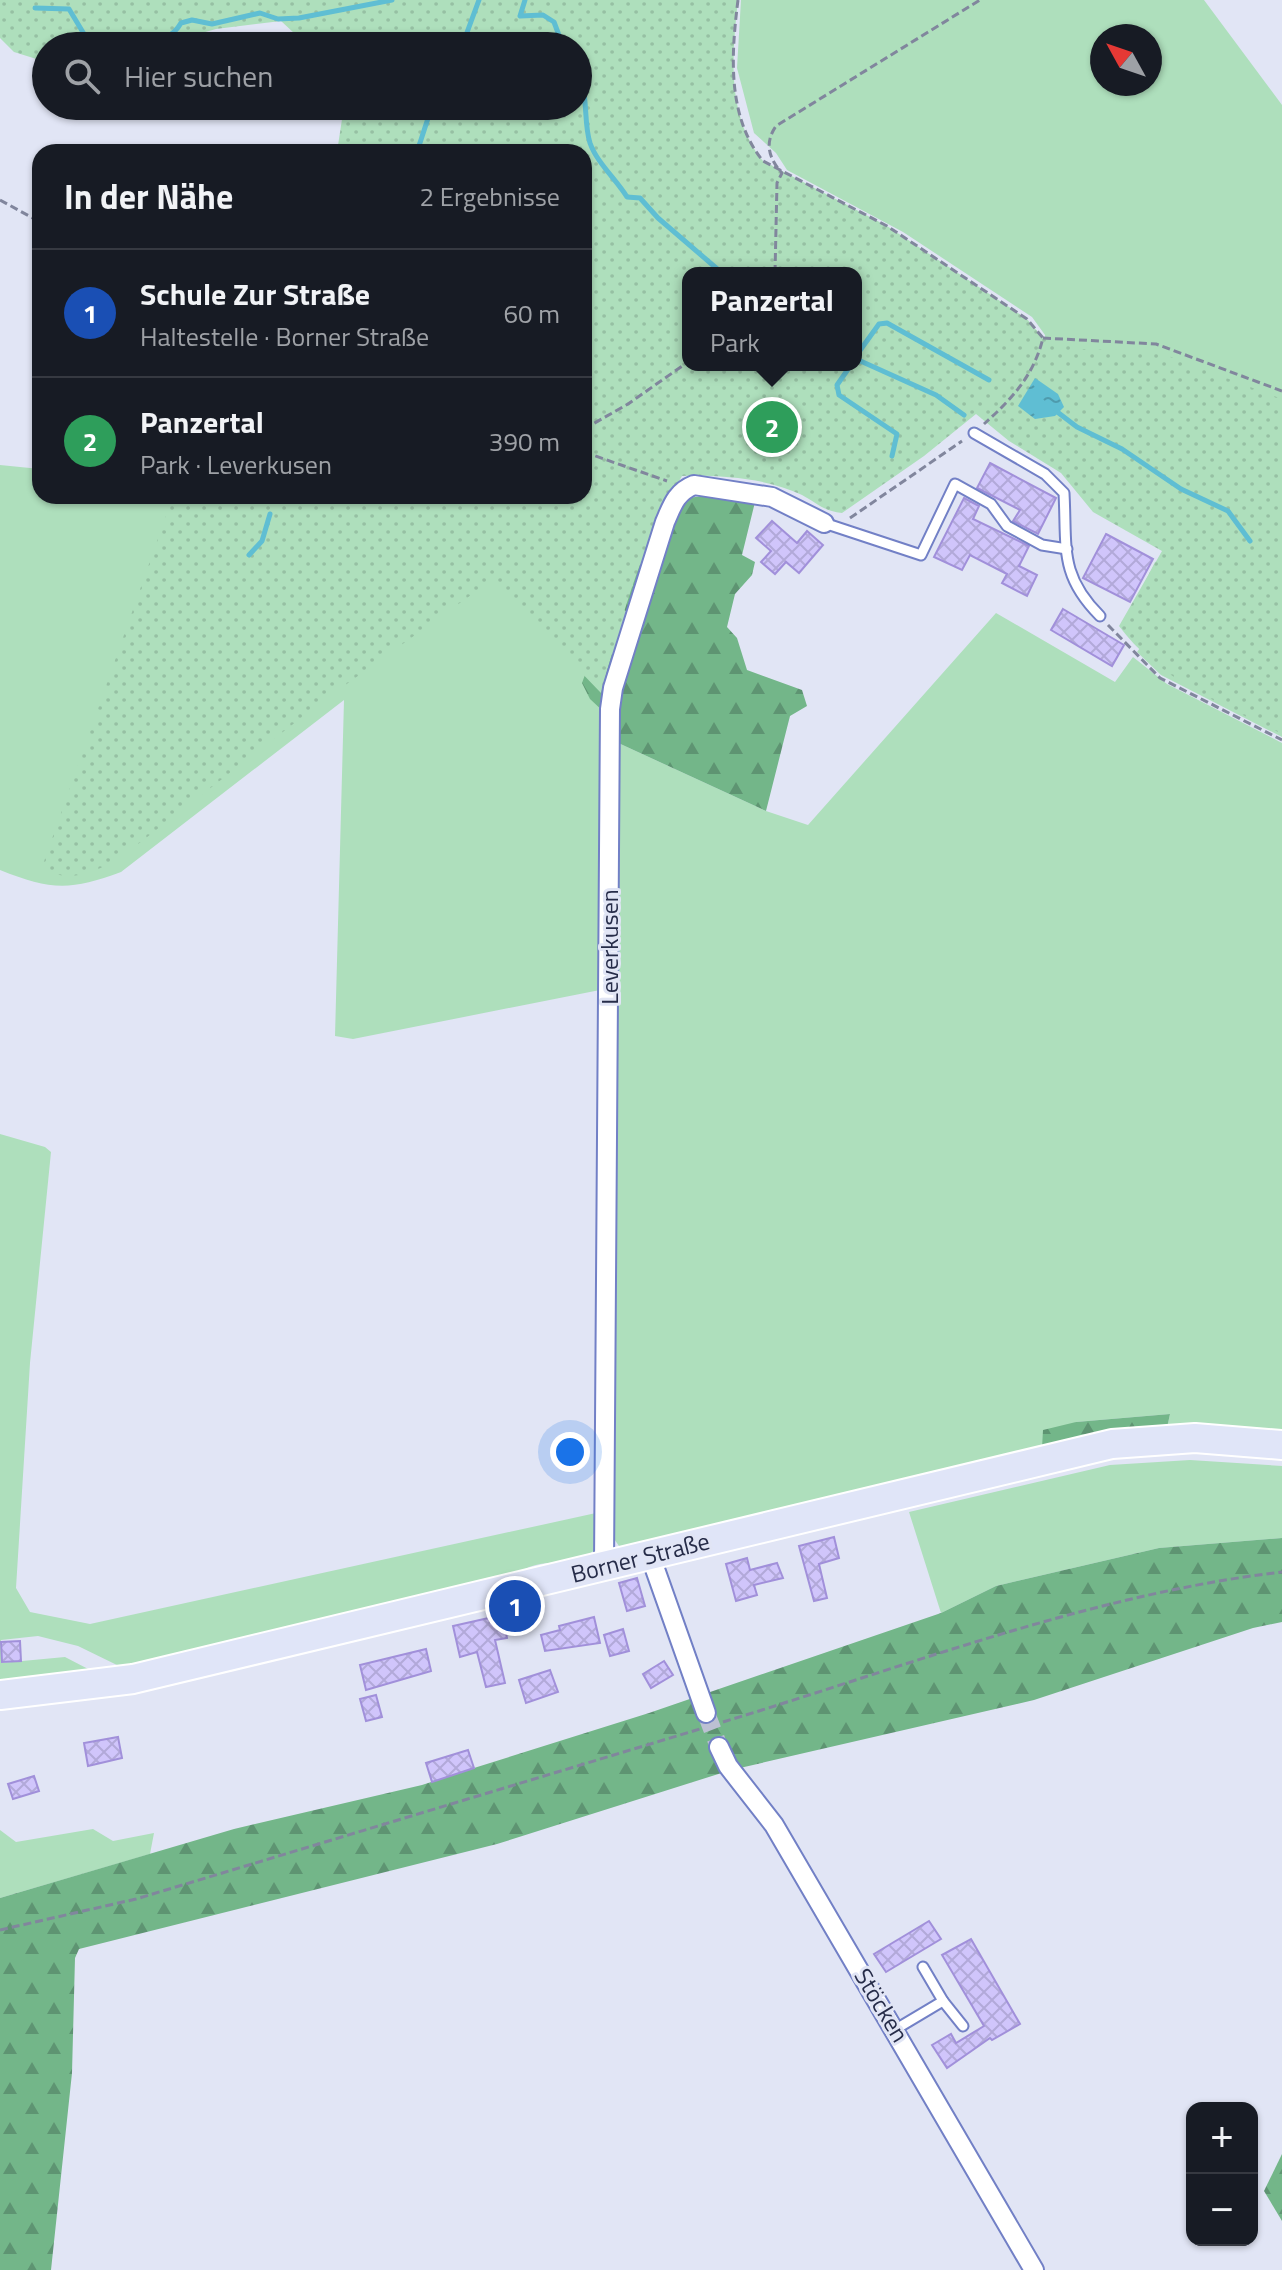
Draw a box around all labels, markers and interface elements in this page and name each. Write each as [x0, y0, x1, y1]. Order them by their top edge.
north arrow [1090, 24, 1162, 96]
search box [32, 32, 592, 120]
text: Hier suchen [124, 53, 273, 99]
icon: search [60, 54, 104, 98]
text: In der Nähe [64, 170, 233, 222]
text: 2 Ergebnisse [419, 177, 560, 216]
popup [682, 267, 862, 371]
text: Schule Zur Straße [140, 271, 370, 317]
text: Panzertal [710, 277, 834, 323]
text: 1 [83, 294, 97, 333]
text: 60 m [503, 294, 560, 333]
text: Haltestelle · Borner Straße [140, 317, 429, 356]
text: Park [710, 323, 760, 362]
pin: 2 [746, 397, 798, 457]
text: Panzertal [140, 399, 264, 445]
text: 2 [83, 422, 97, 461]
text: 390 m [489, 422, 560, 461]
text: Park · Leverkusen [140, 445, 332, 484]
street label: Leverkusen [591, 889, 627, 1005]
your location [550, 1432, 590, 1472]
street label: Borner Straße [567, 1522, 713, 1592]
pin: 1 [489, 1576, 541, 1636]
street label: Stöcken [846, 1961, 918, 2049]
map controls [1186, 2102, 1258, 2246]
button: + [1186, 2102, 1258, 2174]
button: − [1186, 2174, 1258, 2246]

